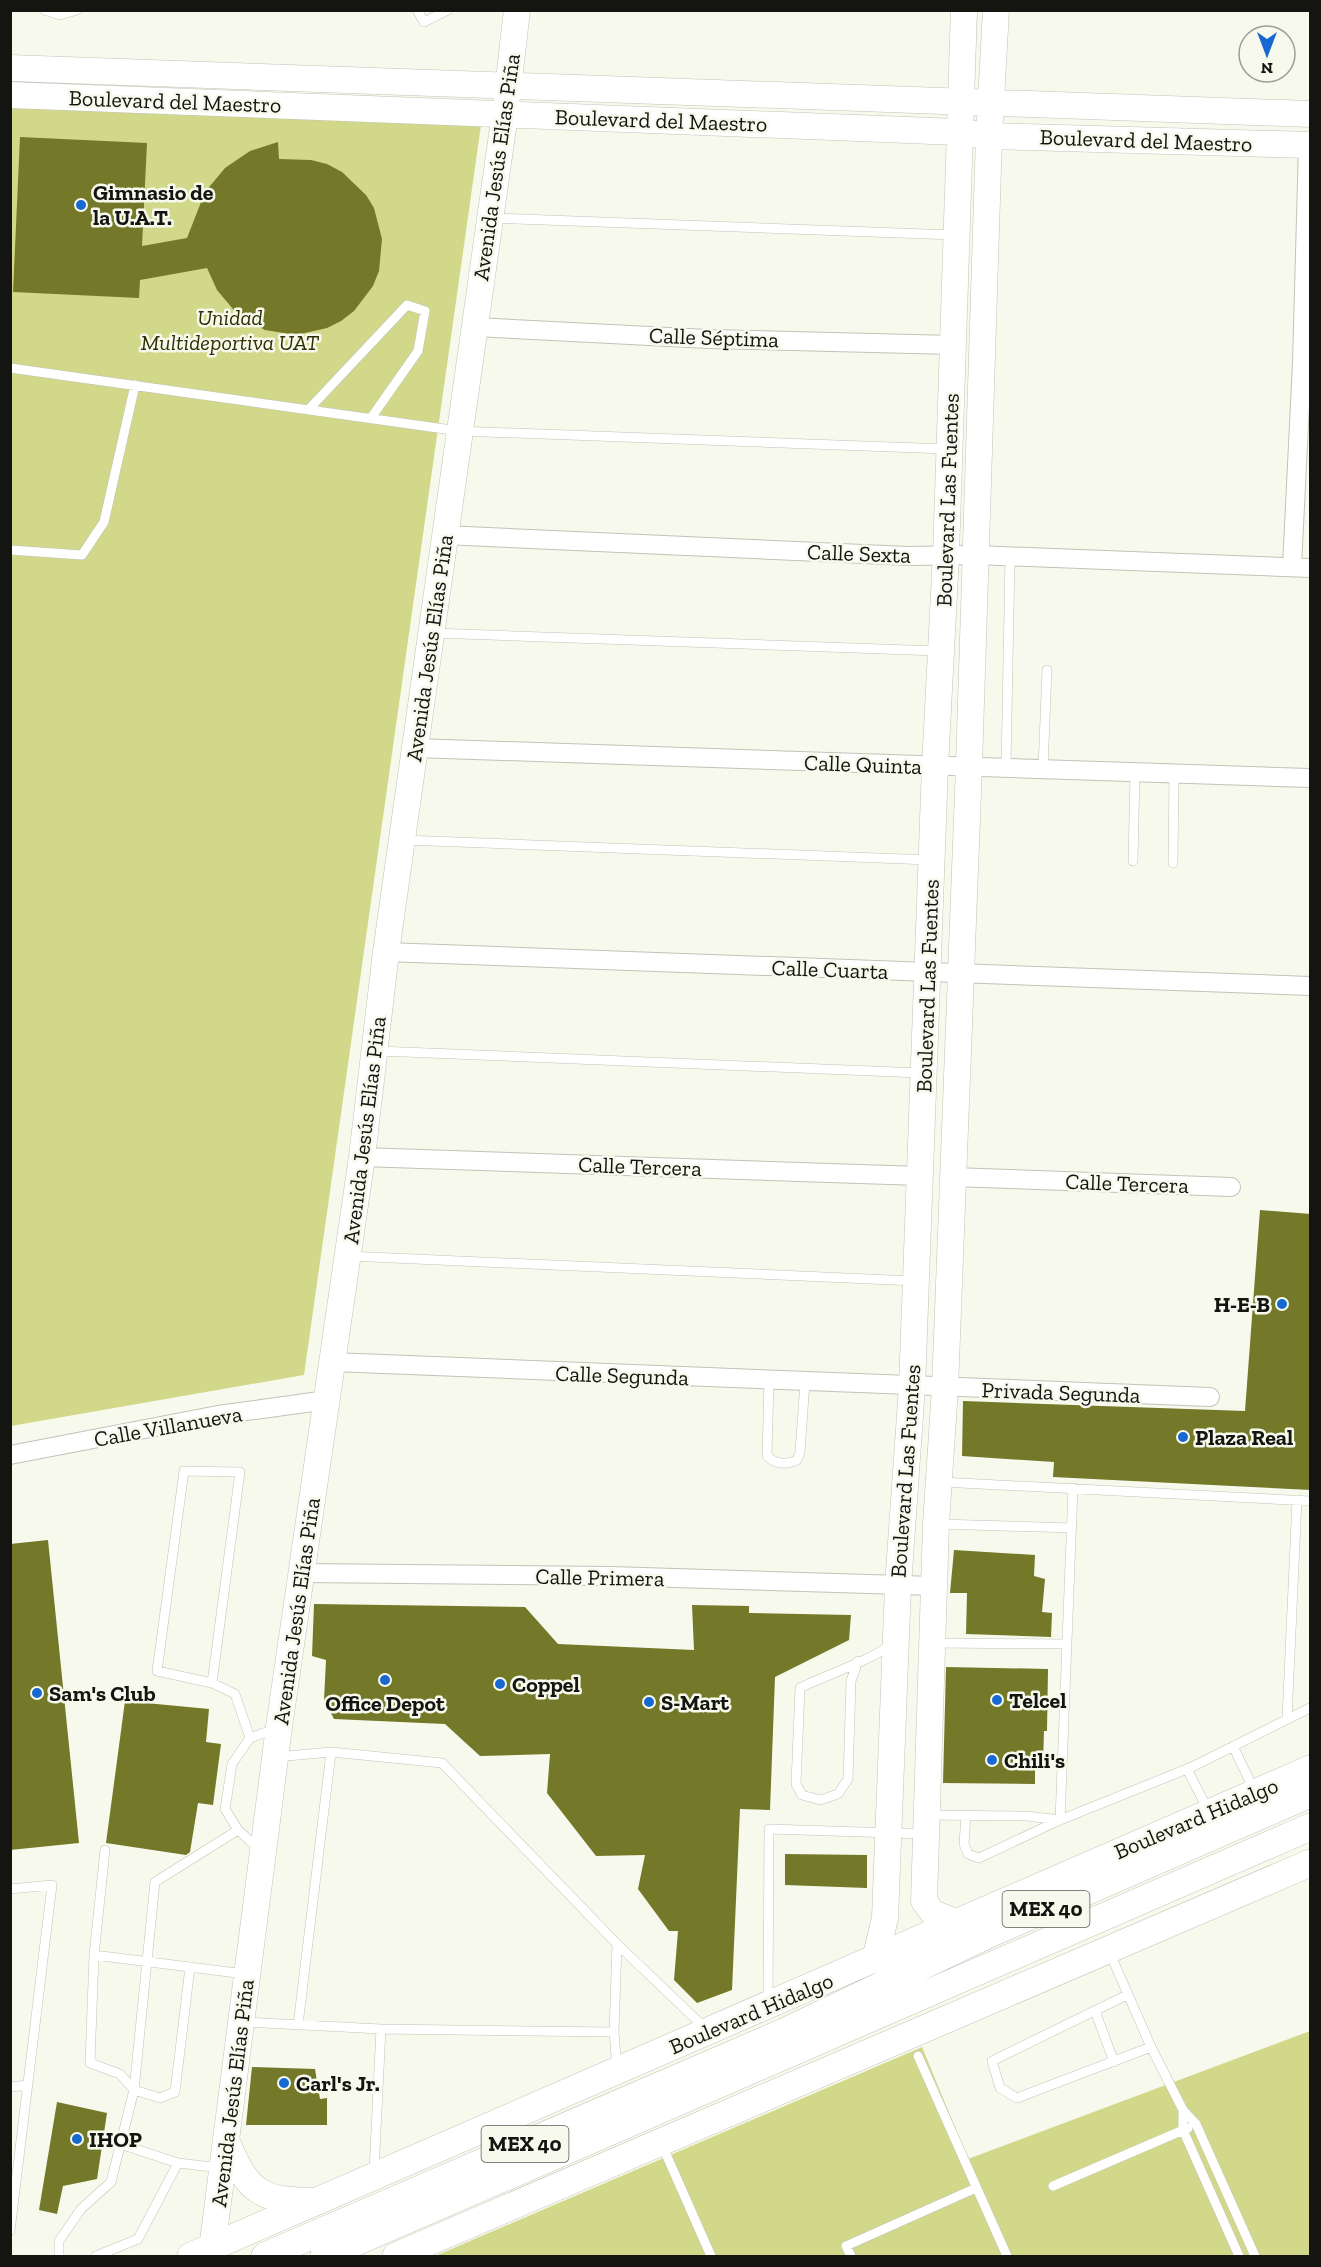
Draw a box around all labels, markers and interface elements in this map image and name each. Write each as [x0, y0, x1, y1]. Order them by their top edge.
north arrow [1237, 24, 1297, 84]
street label: Avenida Jesús Elías Piña [467, 51, 526, 282]
text: N [1261, 59, 1273, 78]
street label: Boulevard del Maestro [68, 84, 282, 119]
street label: Boulevard del Maestro [554, 103, 768, 138]
street label: Boulevard del Maestro [1039, 123, 1253, 158]
place label: Gimnasio de la U.A.T. [93, 179, 214, 231]
marker: Gimnasio de la U.A.T. [74, 198, 88, 212]
park label: Unidad Multideportiva UAT [141, 304, 320, 356]
street label: Calle Séptima [649, 322, 780, 353]
street label: Boulevard Las Fuentes [930, 393, 965, 607]
street label: Avenida Jesús Elías Piña [400, 532, 459, 763]
street label: Calle Sexta [807, 538, 912, 569]
street label: Calle Quinta [804, 749, 923, 780]
street label: Boulevard Las Fuentes [910, 879, 945, 1093]
street label: Calle Cuarta [771, 954, 889, 985]
street label: Avenida Jesús Elías Piña [337, 1014, 392, 1245]
street label: Calle Tercera [578, 1151, 703, 1182]
street label: Calle Tercera [1065, 1168, 1190, 1199]
place label: H-E-B [1214, 1291, 1270, 1318]
marker: H-E-B [1275, 1297, 1289, 1311]
street label: Calle Segunda [555, 1360, 690, 1391]
street label: Boulevard Las Fuentes [885, 1363, 926, 1579]
street label: Privada Segunda [981, 1376, 1141, 1409]
street label: Calle Villanueva [92, 1400, 245, 1453]
place label: Plaza Real [1195, 1424, 1293, 1451]
marker: Plaza Real [1176, 1430, 1190, 1444]
street label: Avenida Jesús Elías Piña [267, 1495, 326, 1726]
street label: Calle Primera [535, 1563, 665, 1592]
place label: Coppel [512, 1671, 580, 1698]
marker: Office Depot [378, 1673, 392, 1687]
marker: Coppel [493, 1677, 507, 1691]
place label: Sam's Club [49, 1680, 156, 1707]
marker: Sam's Club [30, 1686, 44, 1700]
place label: Telcel [1009, 1687, 1067, 1714]
place label: S-Mart [661, 1689, 729, 1716]
place label: Office Depot [325, 1690, 445, 1717]
marker: Telcel [990, 1693, 1004, 1707]
marker: S-Mart [642, 1695, 656, 1709]
place label: Chili's [1004, 1747, 1065, 1774]
marker: Chili's [985, 1753, 999, 1767]
street label: Boulevard Hidalgo [1110, 1772, 1282, 1865]
road number: MEX 40 [1002, 1891, 1090, 1927]
street label: Boulevard Hidalgo [665, 1967, 837, 2060]
street label: Avenida Jesús Elías Piña [205, 1977, 260, 2208]
place label: Carl's Jr. [296, 2070, 380, 2097]
marker: Carl's Jr. [277, 2076, 291, 2090]
place label: IHOP [89, 2126, 142, 2153]
road number: MEX 40 [482, 2126, 568, 2162]
marker: IHOP [70, 2132, 84, 2146]

